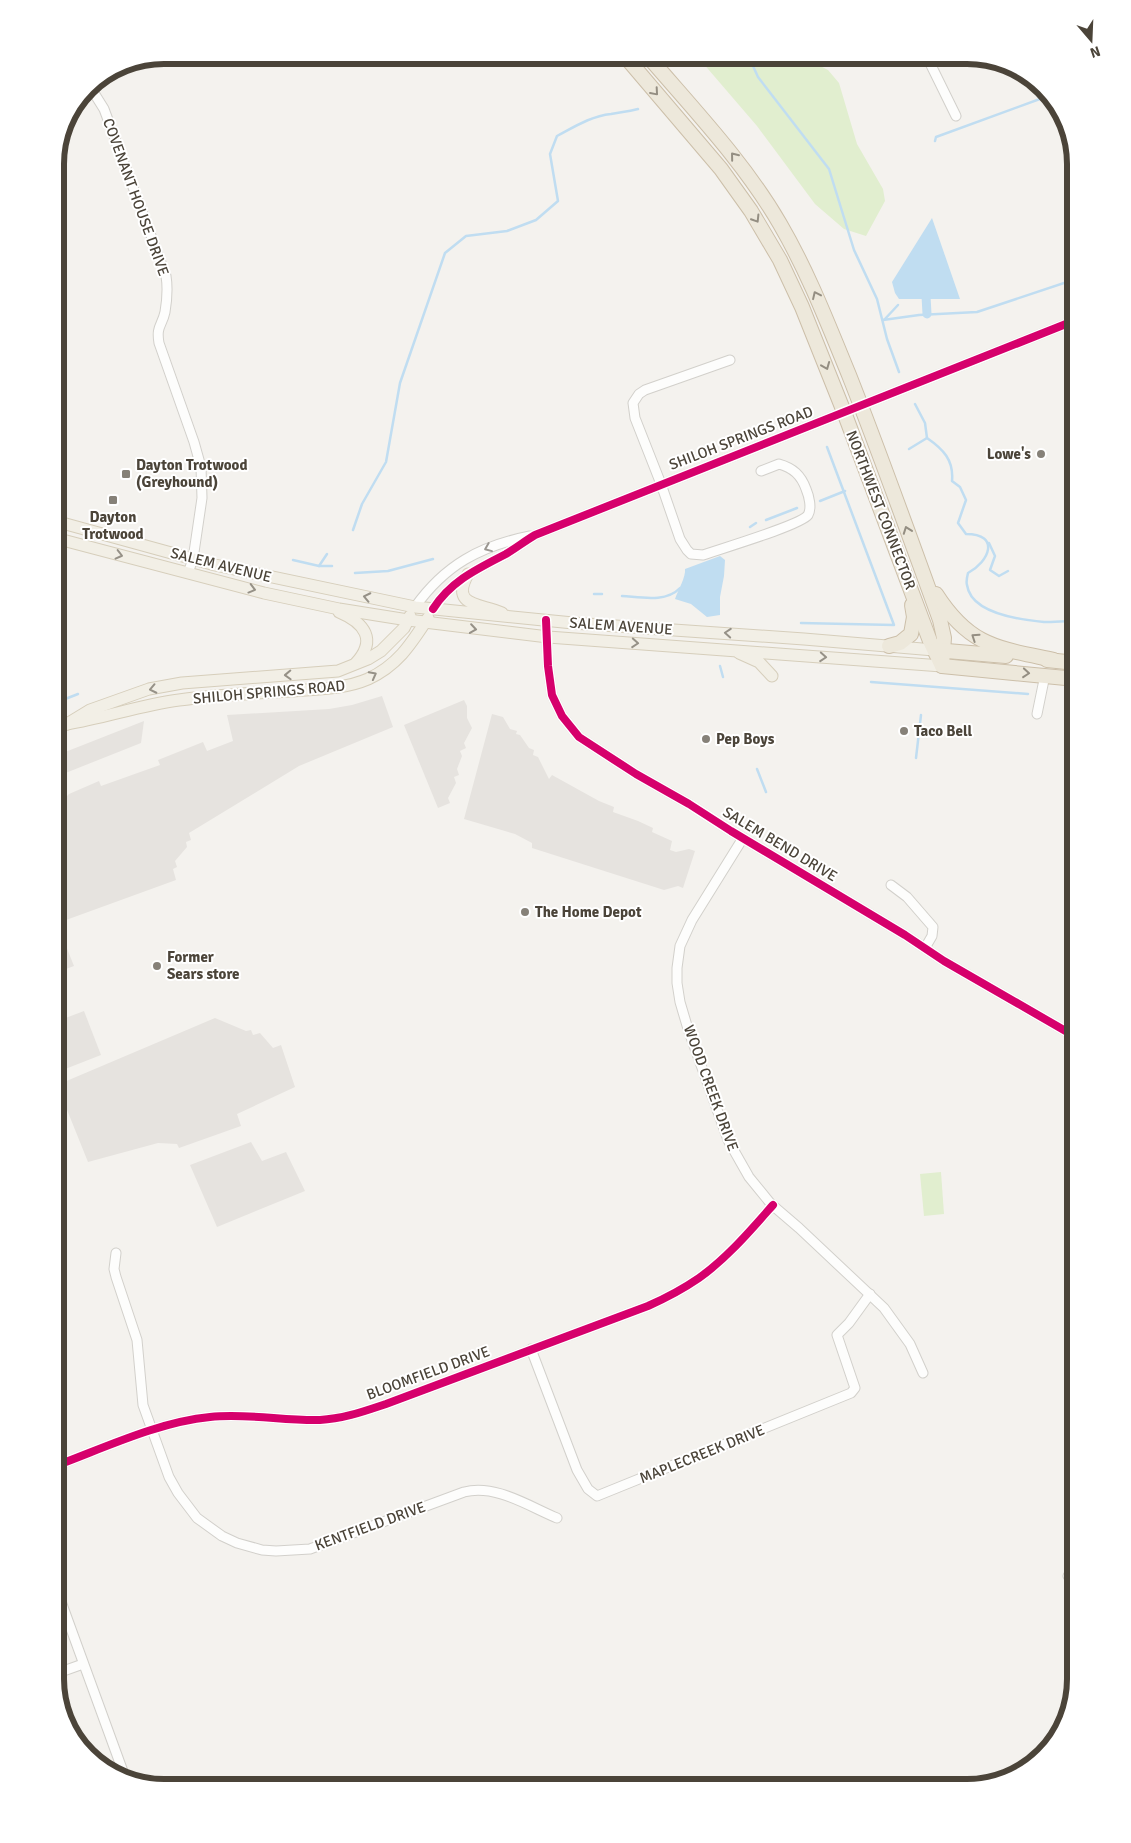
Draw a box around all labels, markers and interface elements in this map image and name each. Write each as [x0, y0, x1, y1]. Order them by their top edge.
north arrow [1066, 15, 1116, 65]
text: N [1088, 42, 1102, 61]
one-way arrow [650, 87, 659, 96]
street label: COVENANT HOUSE DRIVE [99, 116, 173, 278]
one-way arrow [731, 153, 739, 162]
one-way arrow [750, 214, 760, 223]
one-way arrow [812, 291, 822, 300]
one-way arrow [820, 361, 830, 370]
street label: SHILOH SPRINGS ROAD [667, 402, 815, 474]
street label: NORTHWEST CONNECTOR [842, 428, 920, 592]
place label: Lowe's [987, 445, 1031, 463]
marker: Lowe's [1035, 448, 1047, 460]
place label: Dayton Trotwood (Greyhound) [136, 456, 247, 491]
marker: Dayton Trotwood (Greyhound) [120, 468, 132, 480]
marker: Dayton Trotwood [107, 494, 119, 506]
place label: Dayton Trotwood [82, 508, 144, 543]
one-way arrow [903, 526, 913, 535]
one-way arrow [484, 542, 493, 552]
street label: SALEM AVENUE [169, 544, 273, 586]
one-way arrow [115, 549, 124, 560]
one-way arrow [248, 584, 256, 594]
one-way arrow [362, 592, 371, 603]
street label: SALEM AVENUE [569, 613, 673, 639]
one-way arrow [470, 623, 478, 634]
one-way arrow [724, 628, 732, 639]
one-way arrow [971, 633, 980, 643]
one-way arrow [631, 638, 639, 649]
one-way arrow [820, 651, 828, 662]
one-way arrow [1022, 668, 1030, 679]
one-way arrow [284, 669, 292, 680]
one-way arrow [368, 672, 377, 682]
street label: SHILOH SPRINGS ROAD [192, 676, 346, 708]
one-way arrow [149, 683, 158, 694]
place label: Taco Bell [914, 722, 973, 740]
marker: Taco Bell [898, 725, 910, 737]
place label: Pep Boys [716, 730, 775, 748]
marker: Pep Boys [700, 733, 712, 745]
street label: SALEM BEND DRIVE [720, 803, 840, 885]
place label: The Home Depot [535, 903, 642, 921]
marker: The Home Depot [519, 906, 531, 918]
place label: Former Sears store [167, 948, 240, 983]
marker: Former Sears store [151, 960, 163, 972]
street label: WOOD CREEK DRIVE [680, 1022, 742, 1154]
street label: BLOOMFIELD DRIVE [364, 1342, 492, 1404]
street label: MAPLECREEK DRIVE [637, 1421, 767, 1487]
street label: KENTFIELD DRIVE [312, 1498, 428, 1554]

